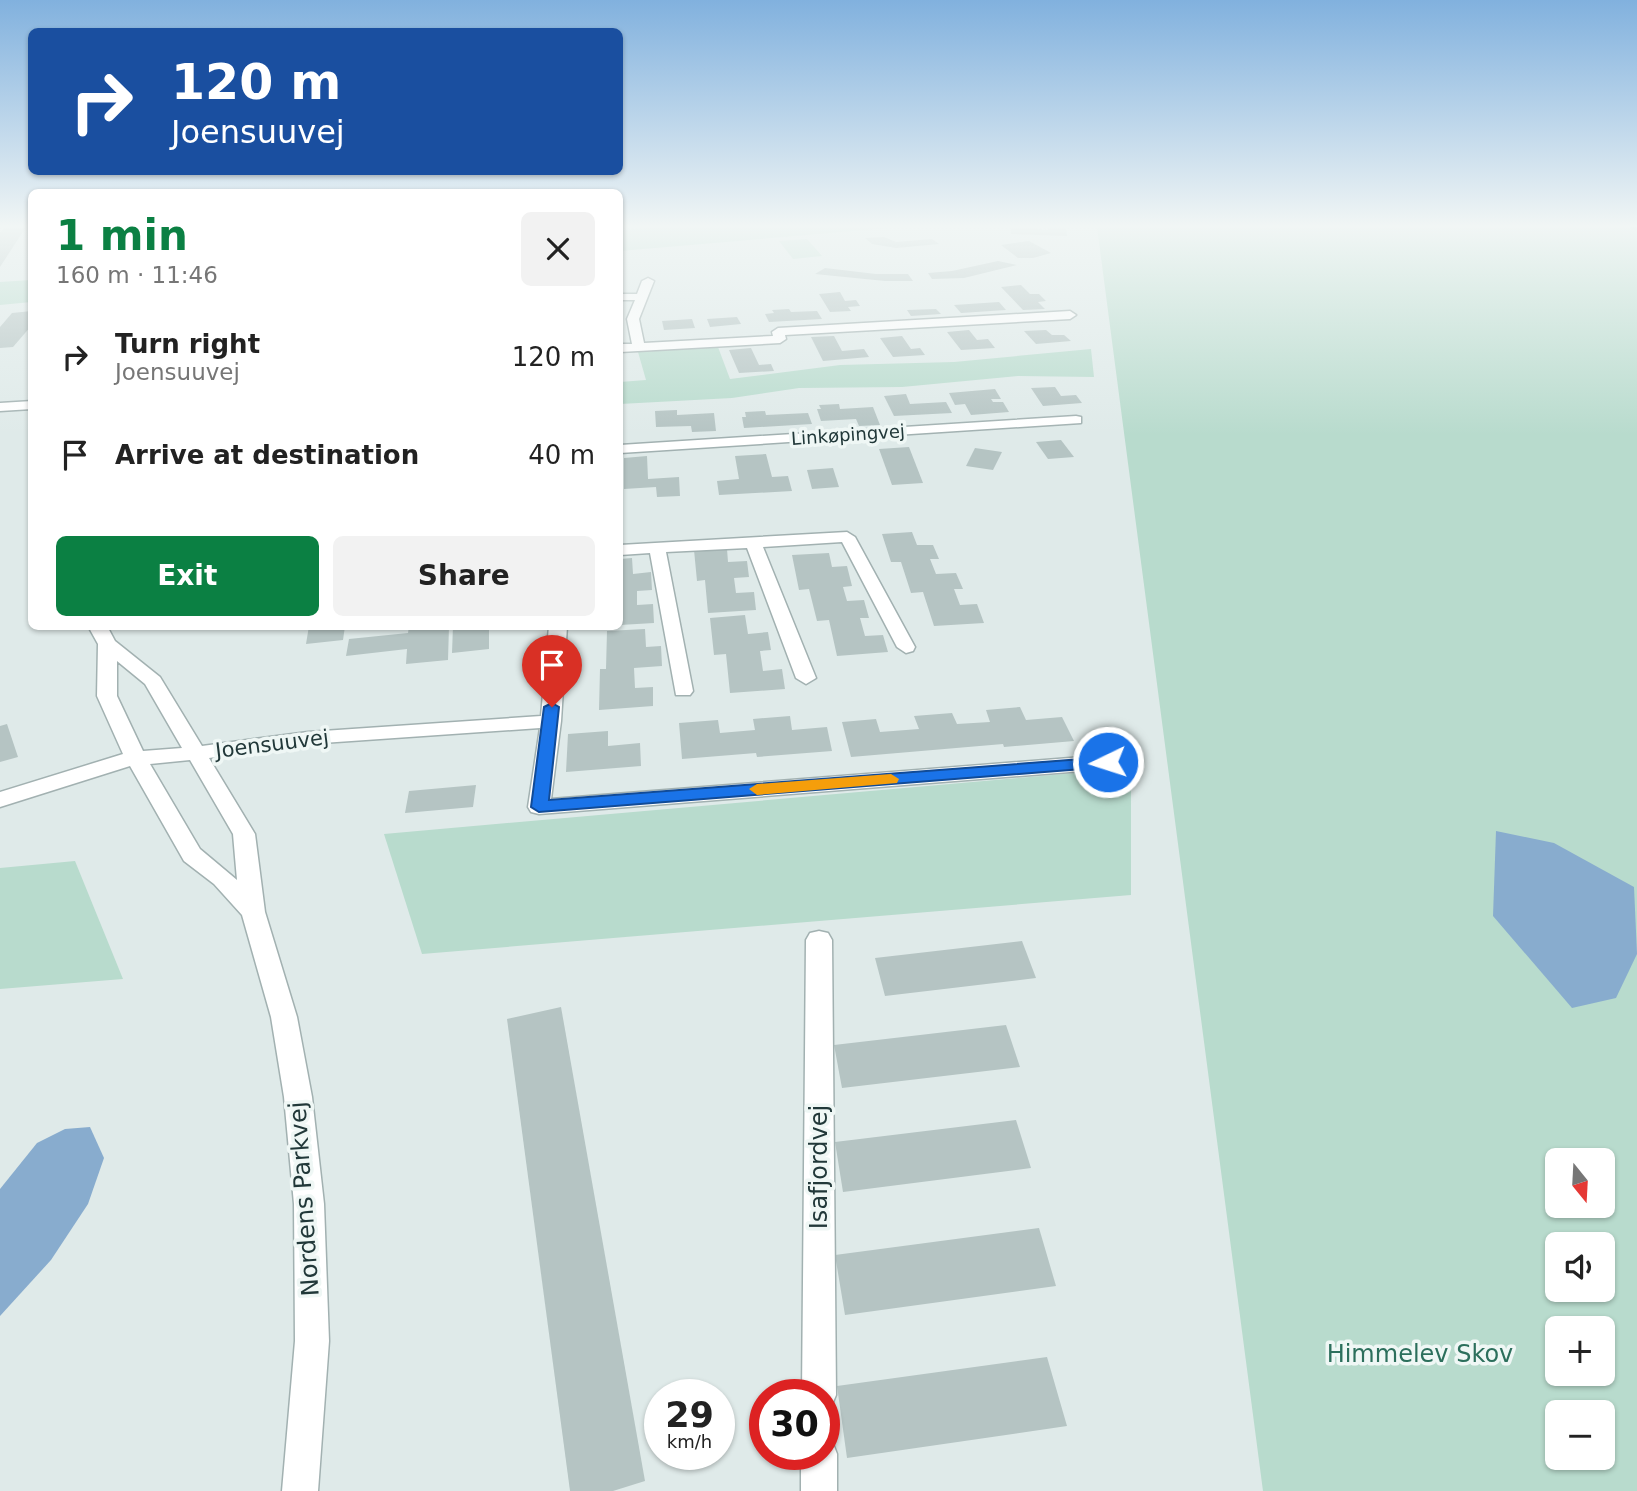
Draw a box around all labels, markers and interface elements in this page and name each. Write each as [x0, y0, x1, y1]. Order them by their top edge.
text: 120 m [171, 54, 341, 111]
icon: right [56, 56, 147, 147]
text: Joensuuvej [171, 113, 345, 151]
text: 1 min [56, 211, 188, 260]
button: close [521, 212, 595, 286]
text: 160 m · 11:46 [56, 262, 218, 288]
text: Turn right [115, 329, 260, 359]
icon: right [56, 338, 94, 376]
text: 120 m [512, 342, 595, 372]
text: Joensuuvej [115, 359, 240, 385]
street label: Linkøpingvej [790, 420, 905, 449]
icon: arrive [56, 436, 94, 474]
text: Arrive at destination [115, 440, 419, 470]
text: 40 m [528, 440, 595, 470]
button: Exit [56, 536, 319, 616]
button: Share [333, 536, 595, 616]
pin [522, 635, 582, 707]
icon: arrive [533, 646, 571, 684]
street label: Joensuuvej [212, 725, 330, 763]
position arrow [1071, 725, 1145, 799]
street label: Nordens Parkvej [283, 1101, 325, 1297]
street label: Isafjordvej [805, 1105, 833, 1229]
north arrow [1545, 1148, 1615, 1218]
map controls [1545, 1148, 1615, 1470]
button: sound [1545, 1232, 1615, 1302]
button: + [1545, 1316, 1615, 1386]
park label: Himmelev Skov [1327, 1340, 1513, 1368]
speed limit sign: 30 [749, 1379, 840, 1470]
text: 29 [665, 1395, 714, 1435]
button: − [1545, 1400, 1615, 1470]
text: km/h [667, 1431, 712, 1452]

